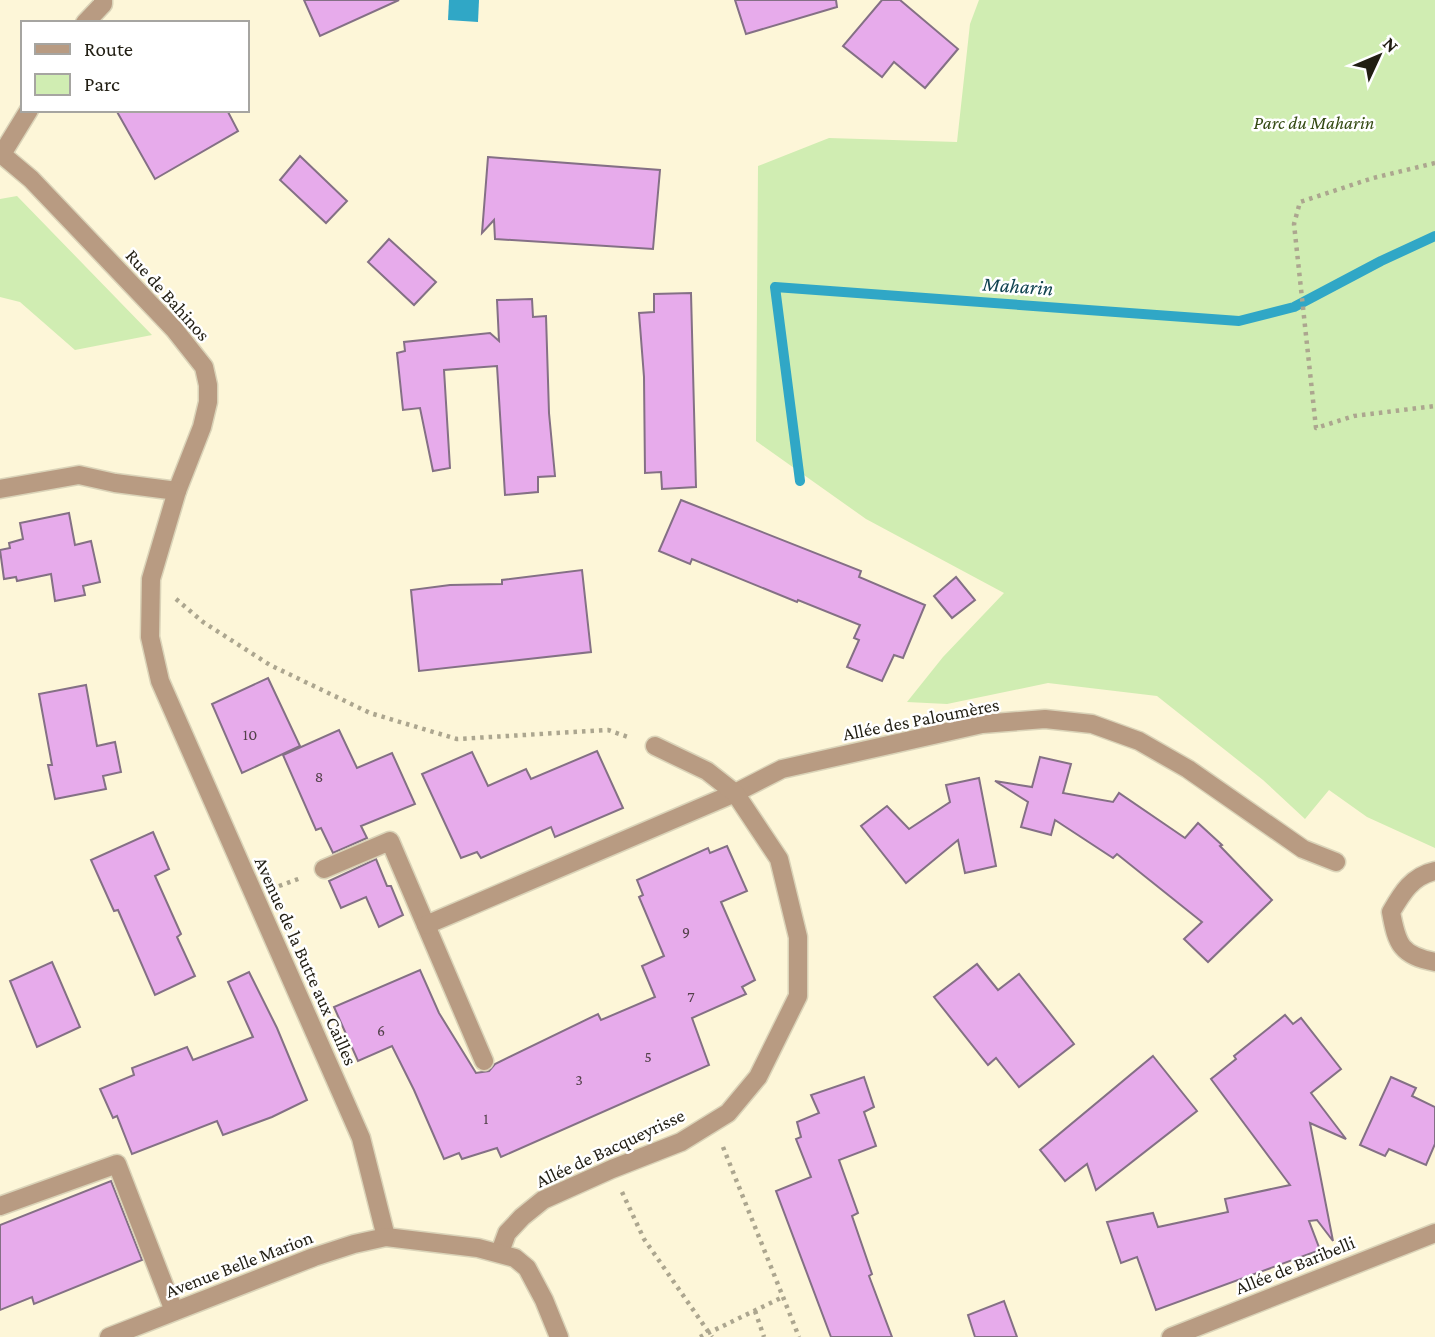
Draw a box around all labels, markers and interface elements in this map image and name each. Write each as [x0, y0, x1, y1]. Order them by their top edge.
legend [21, 21, 248, 112]
north arrow [1344, 21, 1414, 91]
text: N [1379, 33, 1403, 57]
text: Route [84, 37, 133, 61]
text: Parc [84, 72, 120, 96]
park label: Parc du Maharin [1254, 112, 1374, 133]
street label: Rue de Bahinos [122, 245, 214, 345]
water label: Maharin [981, 271, 1054, 300]
street label: Allée des Paloumères [841, 694, 1001, 744]
house number: 10 [243, 726, 257, 743]
house number: 8 [315, 768, 323, 785]
street label: Avenue de la Butte aux Cailles [251, 854, 361, 1068]
house number: 9 [682, 923, 690, 940]
house number: 7 [687, 988, 695, 1005]
house number: 6 [377, 1022, 385, 1039]
house number: 5 [644, 1048, 652, 1065]
house number: 3 [575, 1071, 583, 1088]
street label: Allée de Bacqueyrisse [532, 1104, 688, 1192]
house number: 1 [483, 1110, 489, 1127]
street label: Avenue Belle Marion [162, 1226, 316, 1302]
street label: Allée de Baribelli [1232, 1231, 1358, 1299]

